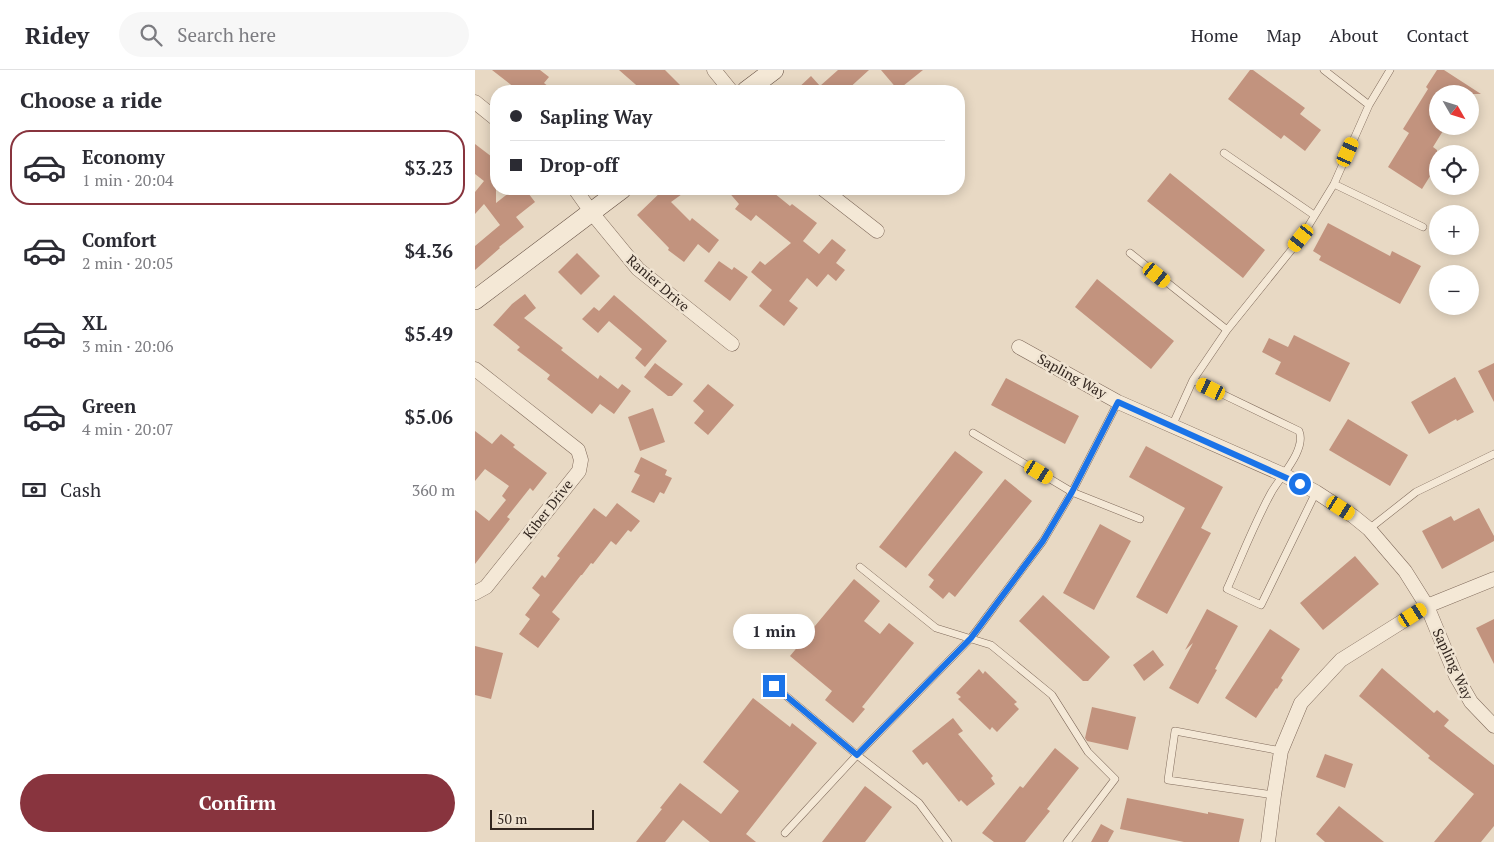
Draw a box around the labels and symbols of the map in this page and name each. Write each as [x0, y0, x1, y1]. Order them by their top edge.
north arrow [1429, 85, 1479, 135]
car [1335, 135, 1360, 169]
car [1285, 222, 1316, 254]
street label: Ranier Drive [623, 250, 694, 315]
car [1140, 260, 1173, 290]
street label: Sapling Way [1034, 349, 1111, 403]
car [1194, 376, 1227, 402]
car [1022, 458, 1055, 486]
route start [1289, 473, 1311, 495]
street label: Kiber Drive [519, 475, 577, 542]
car [1324, 494, 1357, 522]
car [1396, 601, 1429, 629]
callout: 1 min [733, 614, 815, 648]
street label: Sapling Way [1429, 625, 1479, 703]
route end [763, 675, 785, 697]
scale bar [490, 807, 594, 830]

